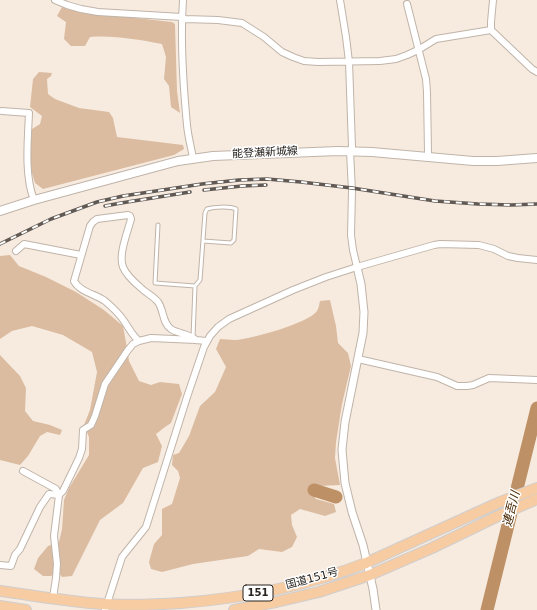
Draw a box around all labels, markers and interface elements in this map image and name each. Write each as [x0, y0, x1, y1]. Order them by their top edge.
street label: 能登瀬新城線 [232, 145, 298, 161]
water label: 連吾川 [501, 490, 523, 528]
street label: 国道151号 [284, 566, 340, 592]
road number: 151 [243, 585, 273, 601]

